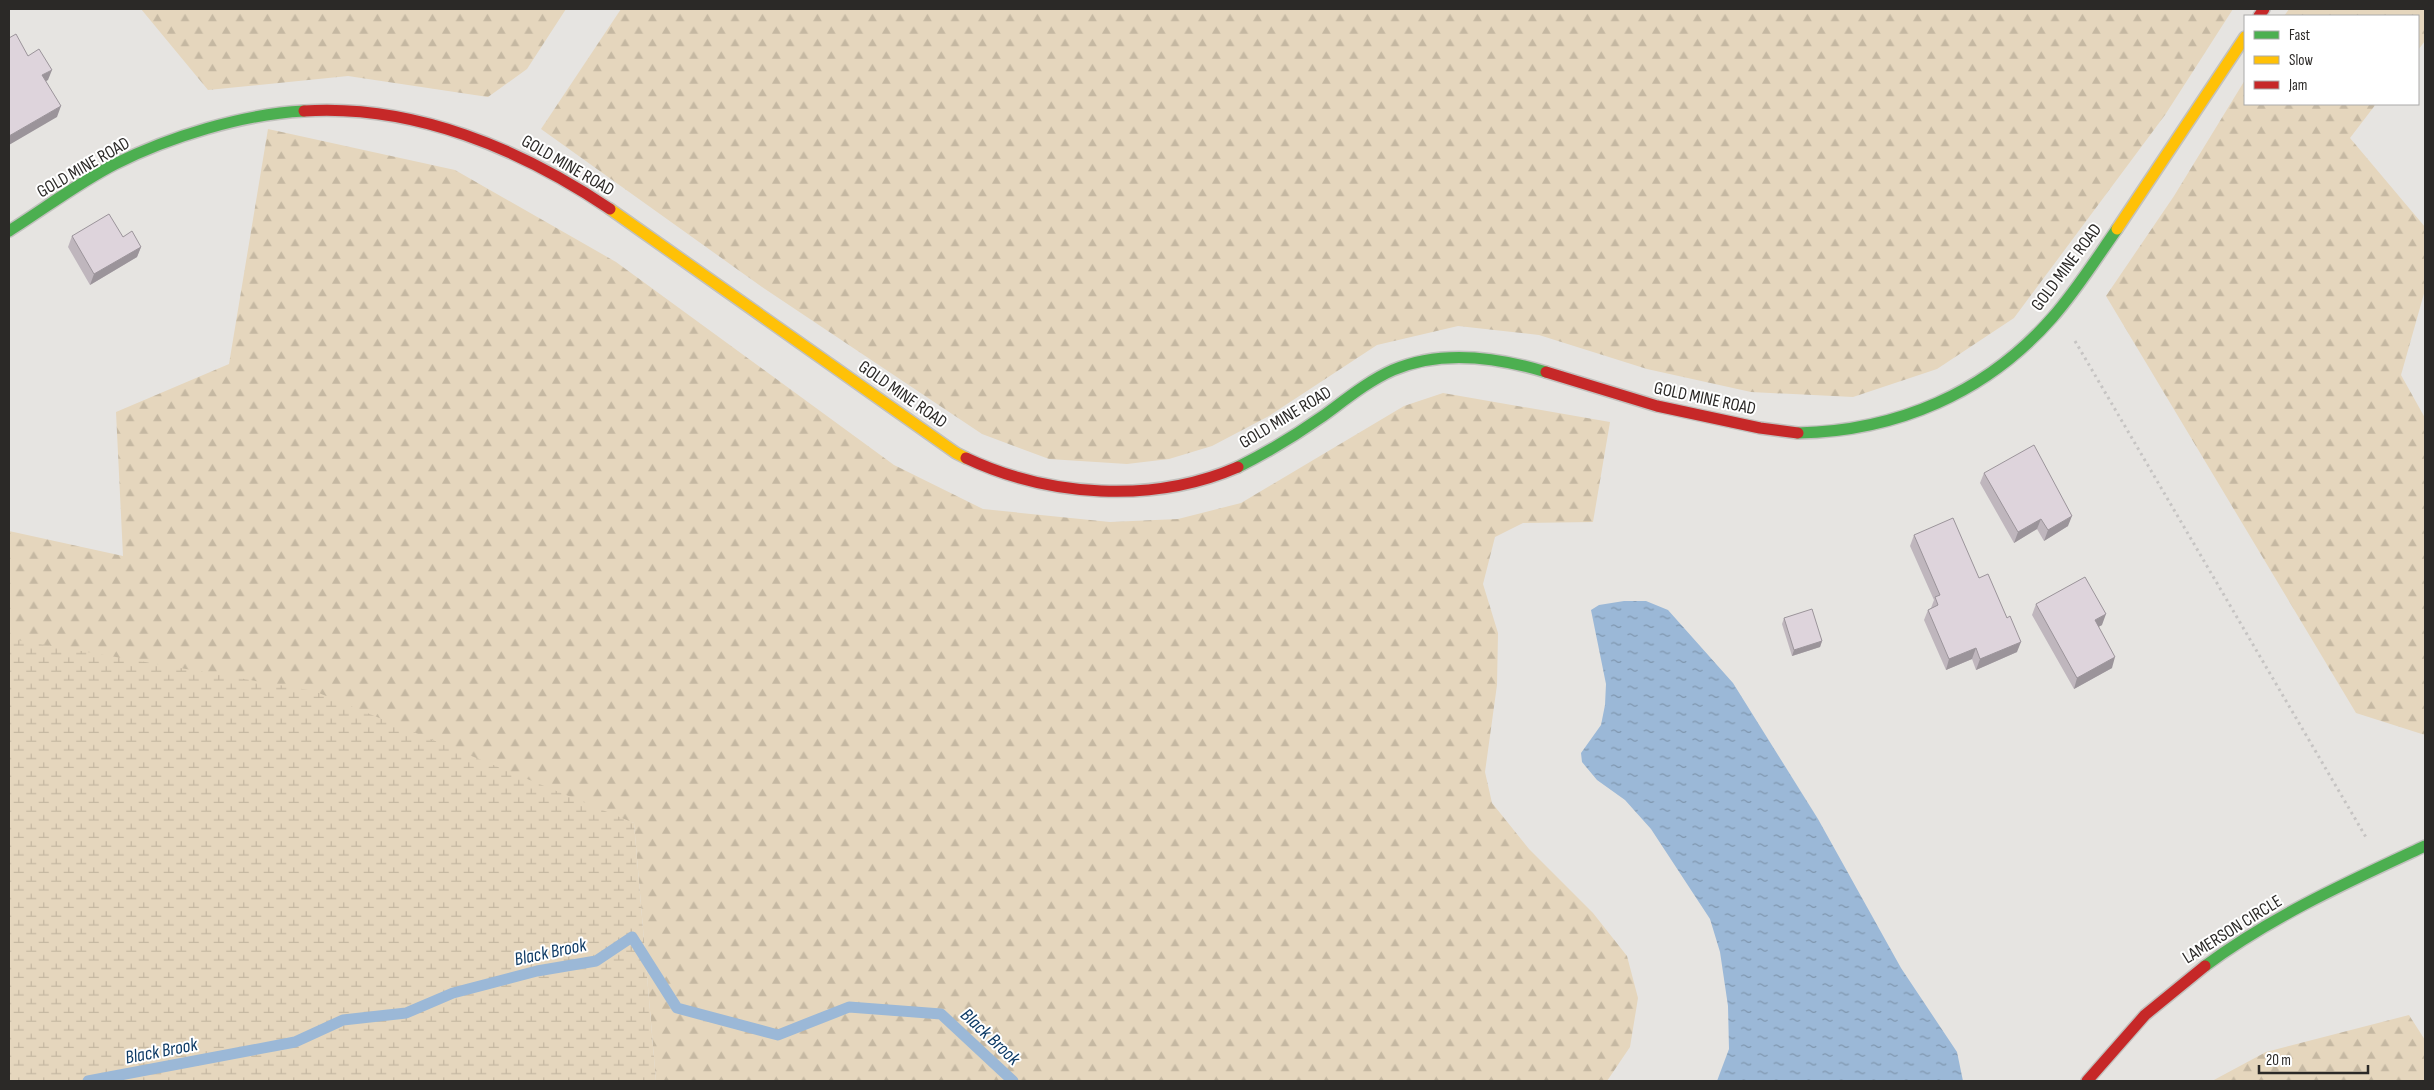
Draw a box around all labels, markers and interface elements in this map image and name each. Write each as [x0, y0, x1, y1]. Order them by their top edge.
legend [2244, 15, 2419, 105]
text: Fast [2289, 26, 2311, 45]
text: Slow [2289, 51, 2313, 70]
text: Jam [2288, 76, 2307, 95]
street label: GOLD MINE ROAD [518, 130, 618, 200]
street label: GOLD MINE ROAD [33, 132, 133, 202]
street label: GOLD MINE ROAD [2027, 220, 2106, 315]
street label: GOLD MINE ROAD [854, 356, 951, 433]
street label: GOLD MINE ROAD [1652, 377, 1758, 420]
street label: GOLD MINE ROAD [1235, 382, 1335, 453]
street label: LAMERSON CIRCLE [2179, 891, 2286, 968]
water label: Black Brook [512, 933, 589, 971]
water label: Black Brook [956, 1004, 1025, 1071]
water label: Black Brook [123, 1033, 200, 1070]
scale bar [2259, 1042, 2368, 1074]
text: 20 m [2266, 1051, 2291, 1070]

